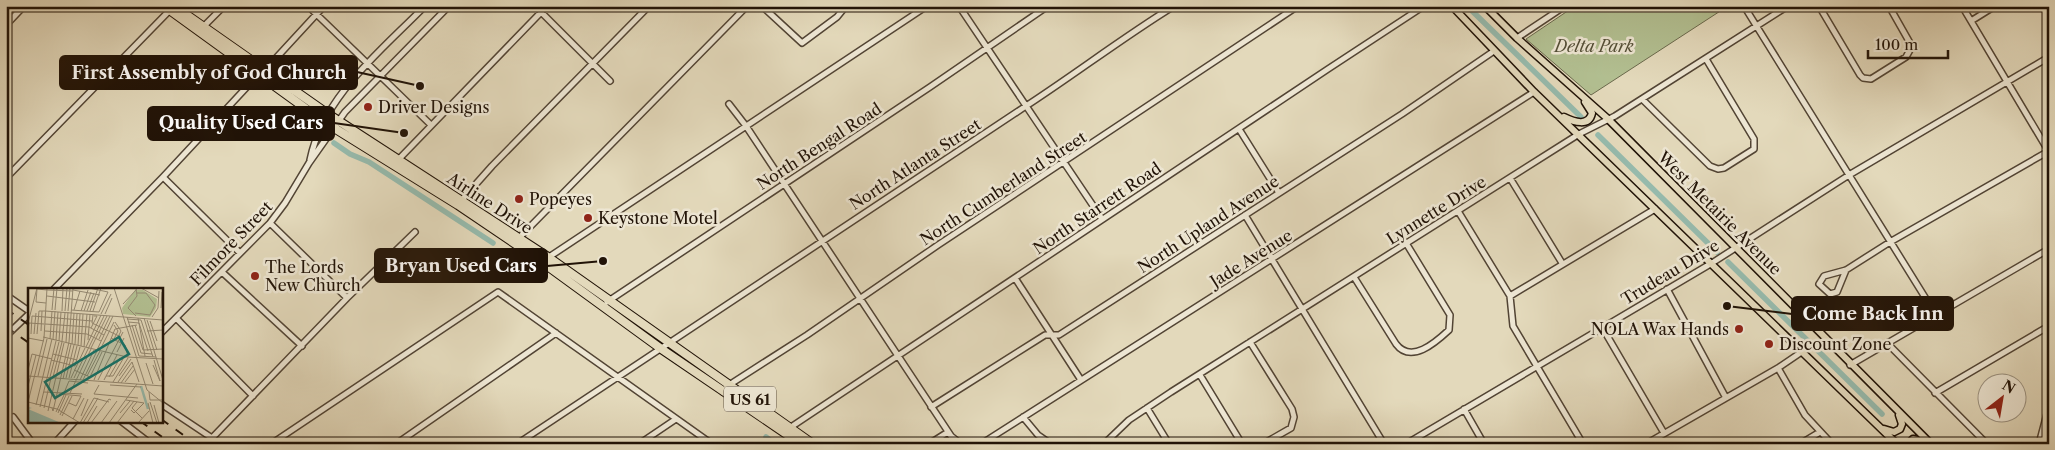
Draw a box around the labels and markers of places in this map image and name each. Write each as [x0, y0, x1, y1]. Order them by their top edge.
callout: First Assembly of God Church [60, 56, 357, 89]
place label: Driver Designs [378, 97, 489, 117]
marker: Driver Designs [362, 101, 374, 113]
callout: Quality Used Cars [148, 107, 334, 140]
place label: Popeyes [529, 189, 592, 209]
marker: Popeyes [513, 193, 525, 205]
place label: Keystone Motel [598, 208, 718, 228]
marker: Keystone Motel [582, 212, 594, 224]
callout: Bryan Used Cars [375, 249, 547, 282]
place label: The Lords New Church [265, 257, 361, 295]
marker: The Lords New Church [249, 270, 261, 282]
callout: Come Back Inn [1792, 297, 1953, 330]
place label: NOLA Wax Hands [1591, 319, 1729, 339]
marker: NOLA Wax Hands [1733, 323, 1745, 335]
place label: Discount Zone [1779, 334, 1891, 354]
marker: Discount Zone [1763, 338, 1775, 350]

